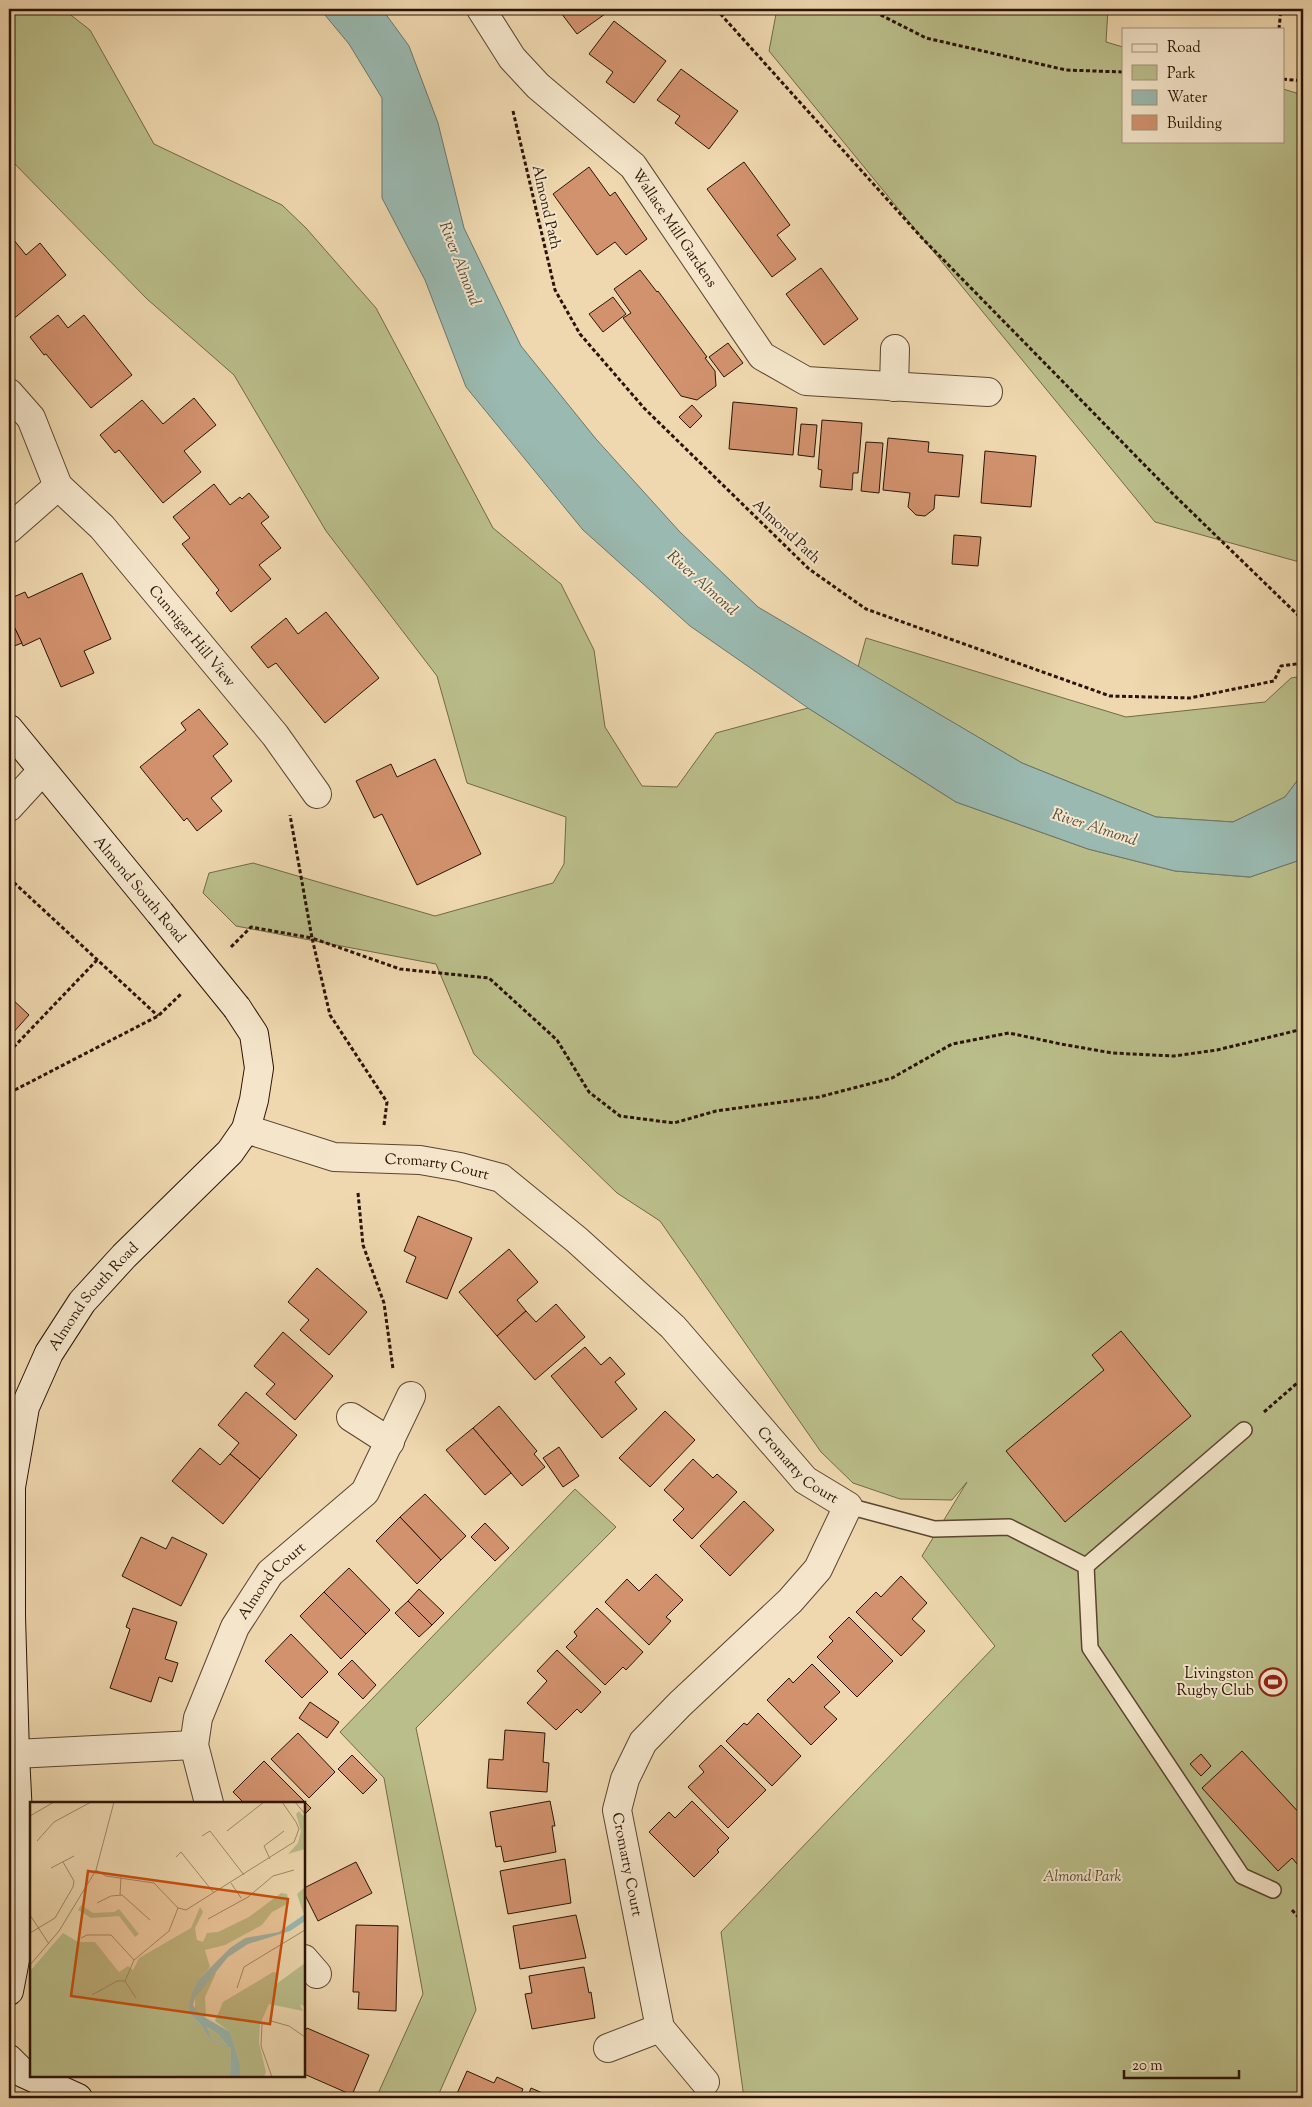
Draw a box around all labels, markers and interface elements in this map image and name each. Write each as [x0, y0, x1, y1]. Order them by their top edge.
legend [1122, 28, 1284, 142]
text: Road [1167, 38, 1201, 59]
text: Park [1167, 64, 1196, 85]
text: Water [1167, 88, 1208, 109]
text: Building [1167, 114, 1222, 135]
street label: Almond Path [526, 163, 566, 252]
street label: Wallace Mill Gardens [626, 165, 721, 292]
water label: River Almond [432, 219, 485, 309]
street label: Almond Path [747, 495, 825, 569]
water label: River Almond [661, 546, 742, 622]
street label: Cunnigar Hill View [143, 581, 240, 692]
water label: River Almond [1049, 804, 1140, 853]
street label: Almond South Road [88, 832, 190, 948]
street label: Cromarty Court [384, 1150, 491, 1186]
street label: Almond South Road [44, 1238, 144, 1355]
street label: Cromarty Court [751, 1423, 842, 1510]
street label: Almond Court [234, 1538, 311, 1624]
place label: Livingston Rugby Club [1177, 1664, 1254, 1702]
sports icon: Livingston Rugby Club [1258, 1667, 1288, 1697]
inset map [30, 1802, 305, 2077]
street label: Cromarty Court [606, 1811, 647, 1918]
park label: Almond Park [1043, 1867, 1121, 1888]
scale bar [1124, 2047, 1240, 2079]
text: 20 m [1132, 2056, 1163, 2077]

